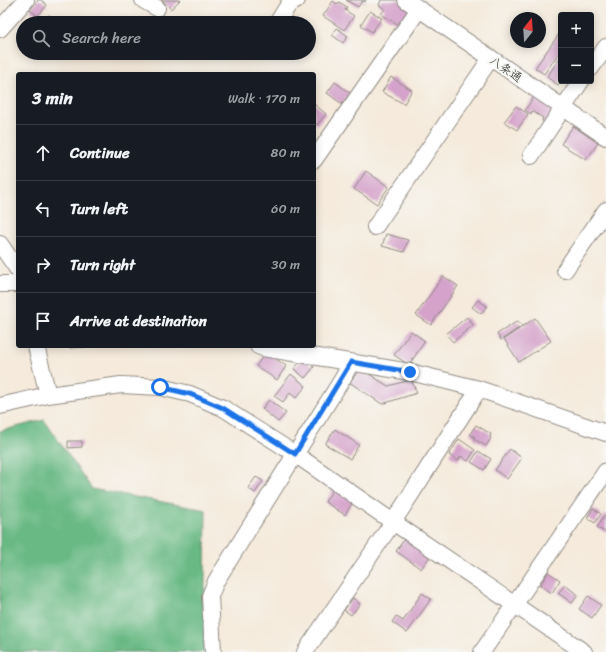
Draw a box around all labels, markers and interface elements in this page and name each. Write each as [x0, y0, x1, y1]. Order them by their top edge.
north arrow [510, 12, 546, 48]
map controls [558, 12, 594, 84]
button: + [558, 12, 594, 48]
search box [16, 16, 316, 60]
text: Search here [62, 25, 141, 51]
icon: search [30, 27, 52, 49]
button: − [558, 48, 594, 84]
street label: 八条通 [485, 50, 527, 88]
text: 3 min [32, 83, 73, 113]
text: Walk · 170 m [228, 87, 300, 110]
text: Continue [70, 140, 130, 166]
text: 80 m [271, 141, 300, 164]
icon: ahead [32, 142, 54, 164]
text: Turn left [70, 196, 128, 222]
text: 60 m [271, 197, 300, 220]
icon: left [32, 198, 54, 220]
text: Turn right [70, 252, 135, 278]
text: 30 m [271, 253, 300, 276]
icon: right [32, 254, 54, 276]
text: Arrive at destination [70, 308, 207, 334]
icon: arrive [32, 310, 54, 332]
route end [401, 363, 419, 381]
route start [151, 378, 169, 396]

